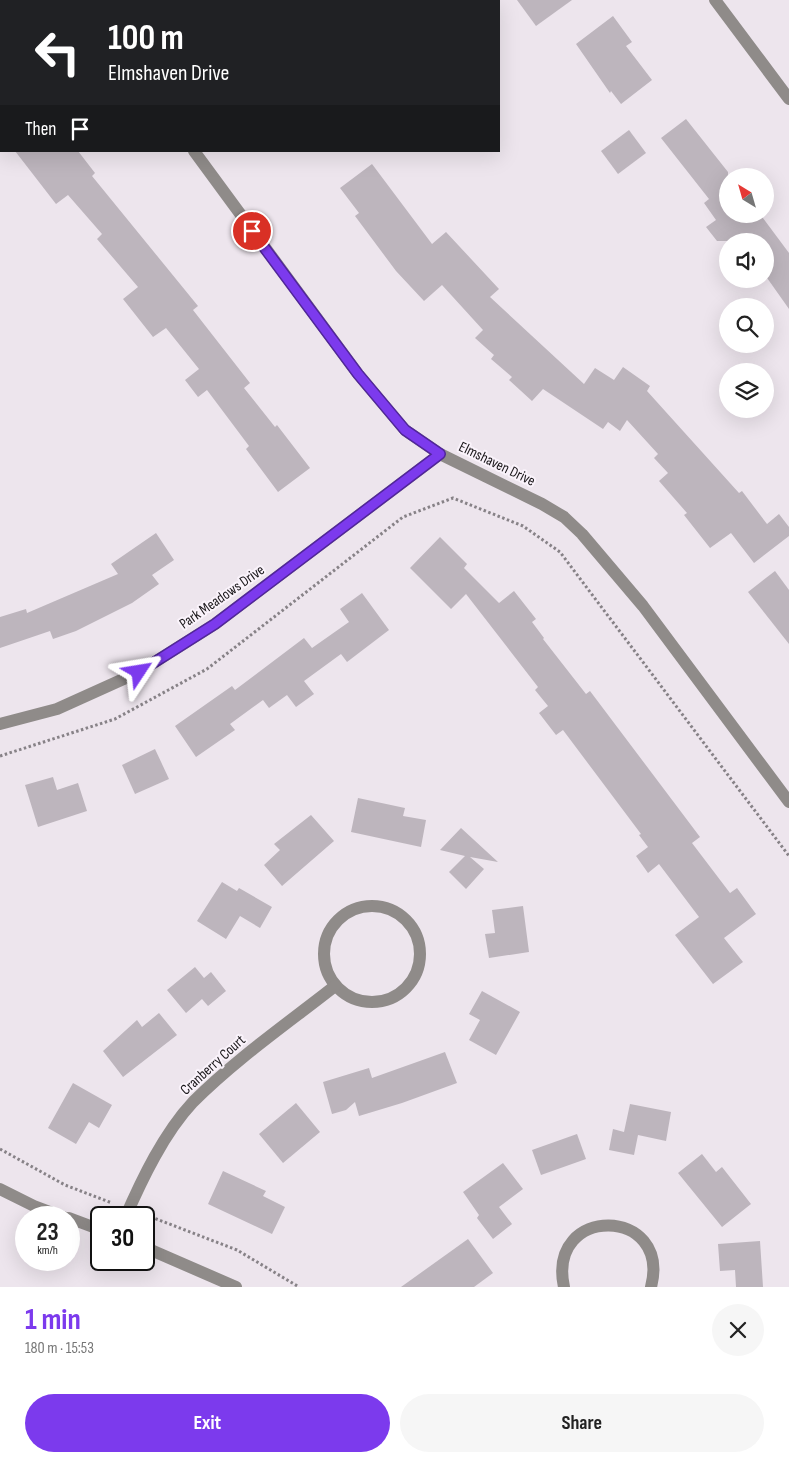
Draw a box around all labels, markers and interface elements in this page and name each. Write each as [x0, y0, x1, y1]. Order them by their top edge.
text: 100 m [108, 17, 184, 60]
icon: left [25, 20, 90, 85]
text: Elmshaven Drive [108, 60, 229, 87]
icon: arrive [66, 115, 94, 143]
text: Then [25, 118, 56, 141]
north arrow [719, 168, 774, 222]
map controls [719, 168, 774, 418]
pin [231, 210, 273, 252]
icon: arrive [238, 217, 266, 245]
button: sound [719, 233, 774, 288]
button: search [719, 298, 774, 353]
button: layers [719, 363, 774, 418]
street label: Elmshaven Drive [456, 437, 538, 491]
street label: Park Meadows Drive [176, 561, 268, 633]
position arrow [112, 645, 164, 697]
street label: Cranberry Court [176, 1030, 250, 1099]
speed limit sign: 30 [90, 1206, 155, 1271]
text: 23 [36, 1217, 59, 1248]
text: km/h [37, 1243, 58, 1258]
text: 1 min [25, 1302, 81, 1338]
button: close [712, 1304, 764, 1356]
text: 180 m · 15:53 [25, 1339, 94, 1358]
button: Exit [25, 1394, 390, 1452]
button: Share [400, 1394, 764, 1452]

